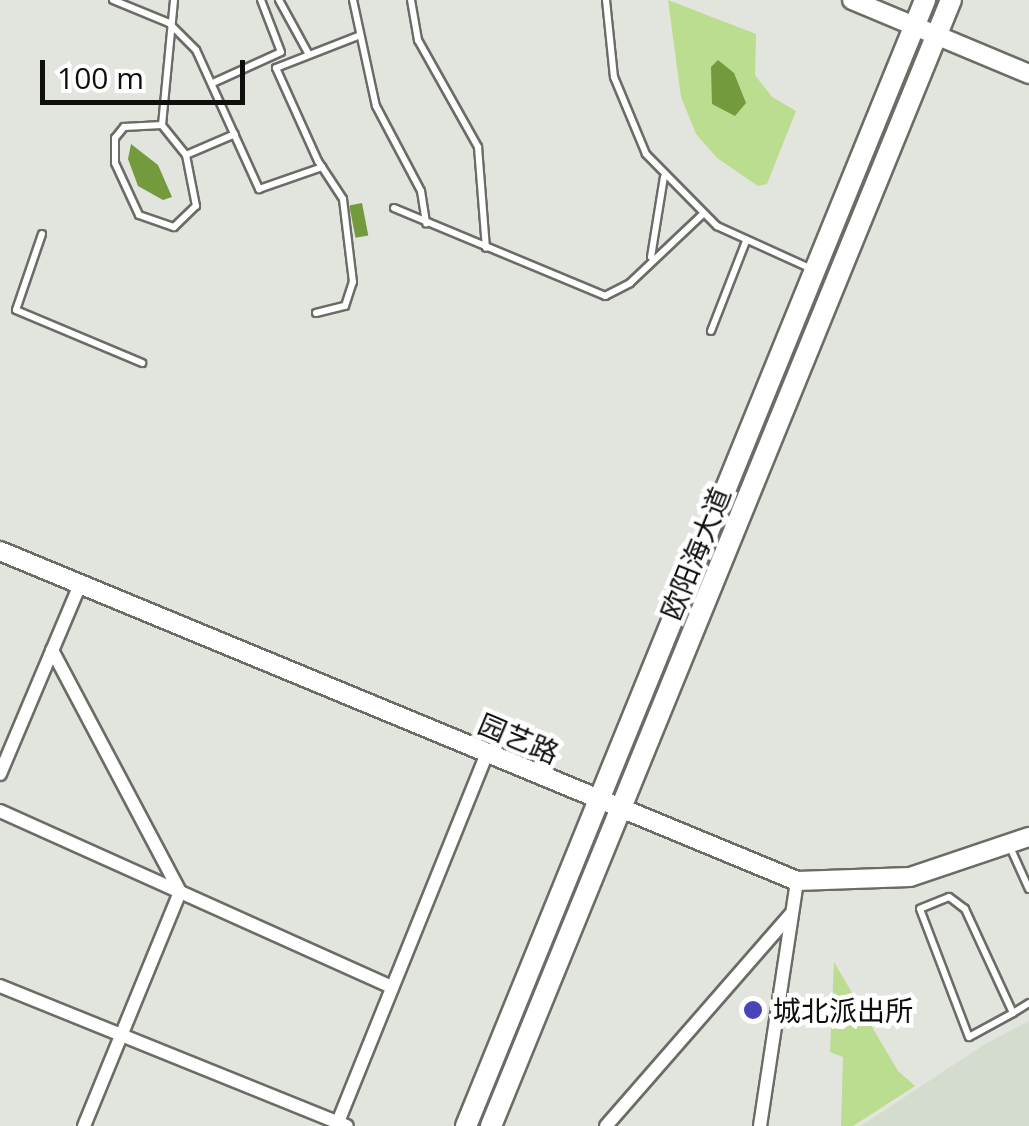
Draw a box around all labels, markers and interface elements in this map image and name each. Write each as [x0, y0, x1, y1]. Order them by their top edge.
scale bar [45, 40, 250, 102]
text: 100 m [57, 57, 144, 98]
street label: 欧阳海大道 [653, 482, 737, 624]
street label: 园艺路 [474, 706, 564, 770]
place label: 城北派出所 [773, 993, 913, 1027]
marker: 城北派出所 [742, 999, 764, 1021]

